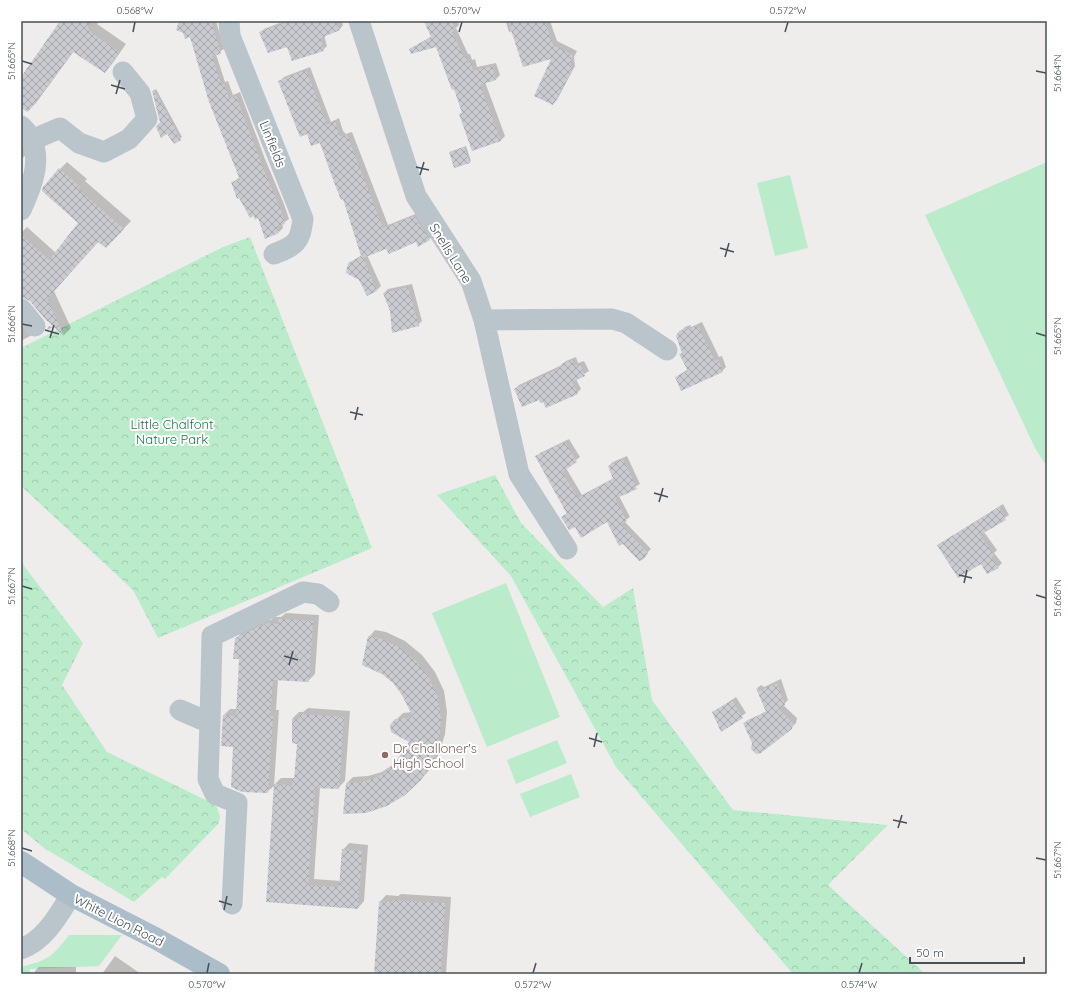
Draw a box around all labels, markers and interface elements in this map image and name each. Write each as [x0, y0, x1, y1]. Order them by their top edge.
text: 0.568°W [117, 4, 154, 17]
text: 0.570°W [443, 4, 481, 17]
text: 0.572°W [770, 4, 807, 17]
text: 51.665°N [5, 42, 18, 80]
text: 51.664°N [1051, 54, 1064, 92]
street label: Linfields [256, 118, 290, 170]
street label: Snells Lane [426, 220, 476, 286]
text: 51.666°N [5, 305, 18, 343]
text: 51.665°N [1051, 317, 1064, 355]
park label: Little Chalfont Nature Park [131, 416, 213, 447]
text: 51.667°N [5, 567, 18, 605]
text: 51.666°N [1051, 579, 1064, 617]
place label: Dr Challoner's High School [393, 740, 477, 771]
marker: Dr Challoner's High School [380, 750, 390, 760]
text: 51.668°N [5, 829, 18, 867]
text: 51.667°N [1051, 841, 1064, 879]
street label: White Lion Road [71, 890, 167, 950]
scale bar [910, 939, 1024, 965]
text: 50 m [916, 945, 944, 960]
text: 0.570°W [188, 978, 226, 991]
text: 0.572°W [515, 978, 552, 991]
text: 0.574°W [841, 978, 877, 991]

